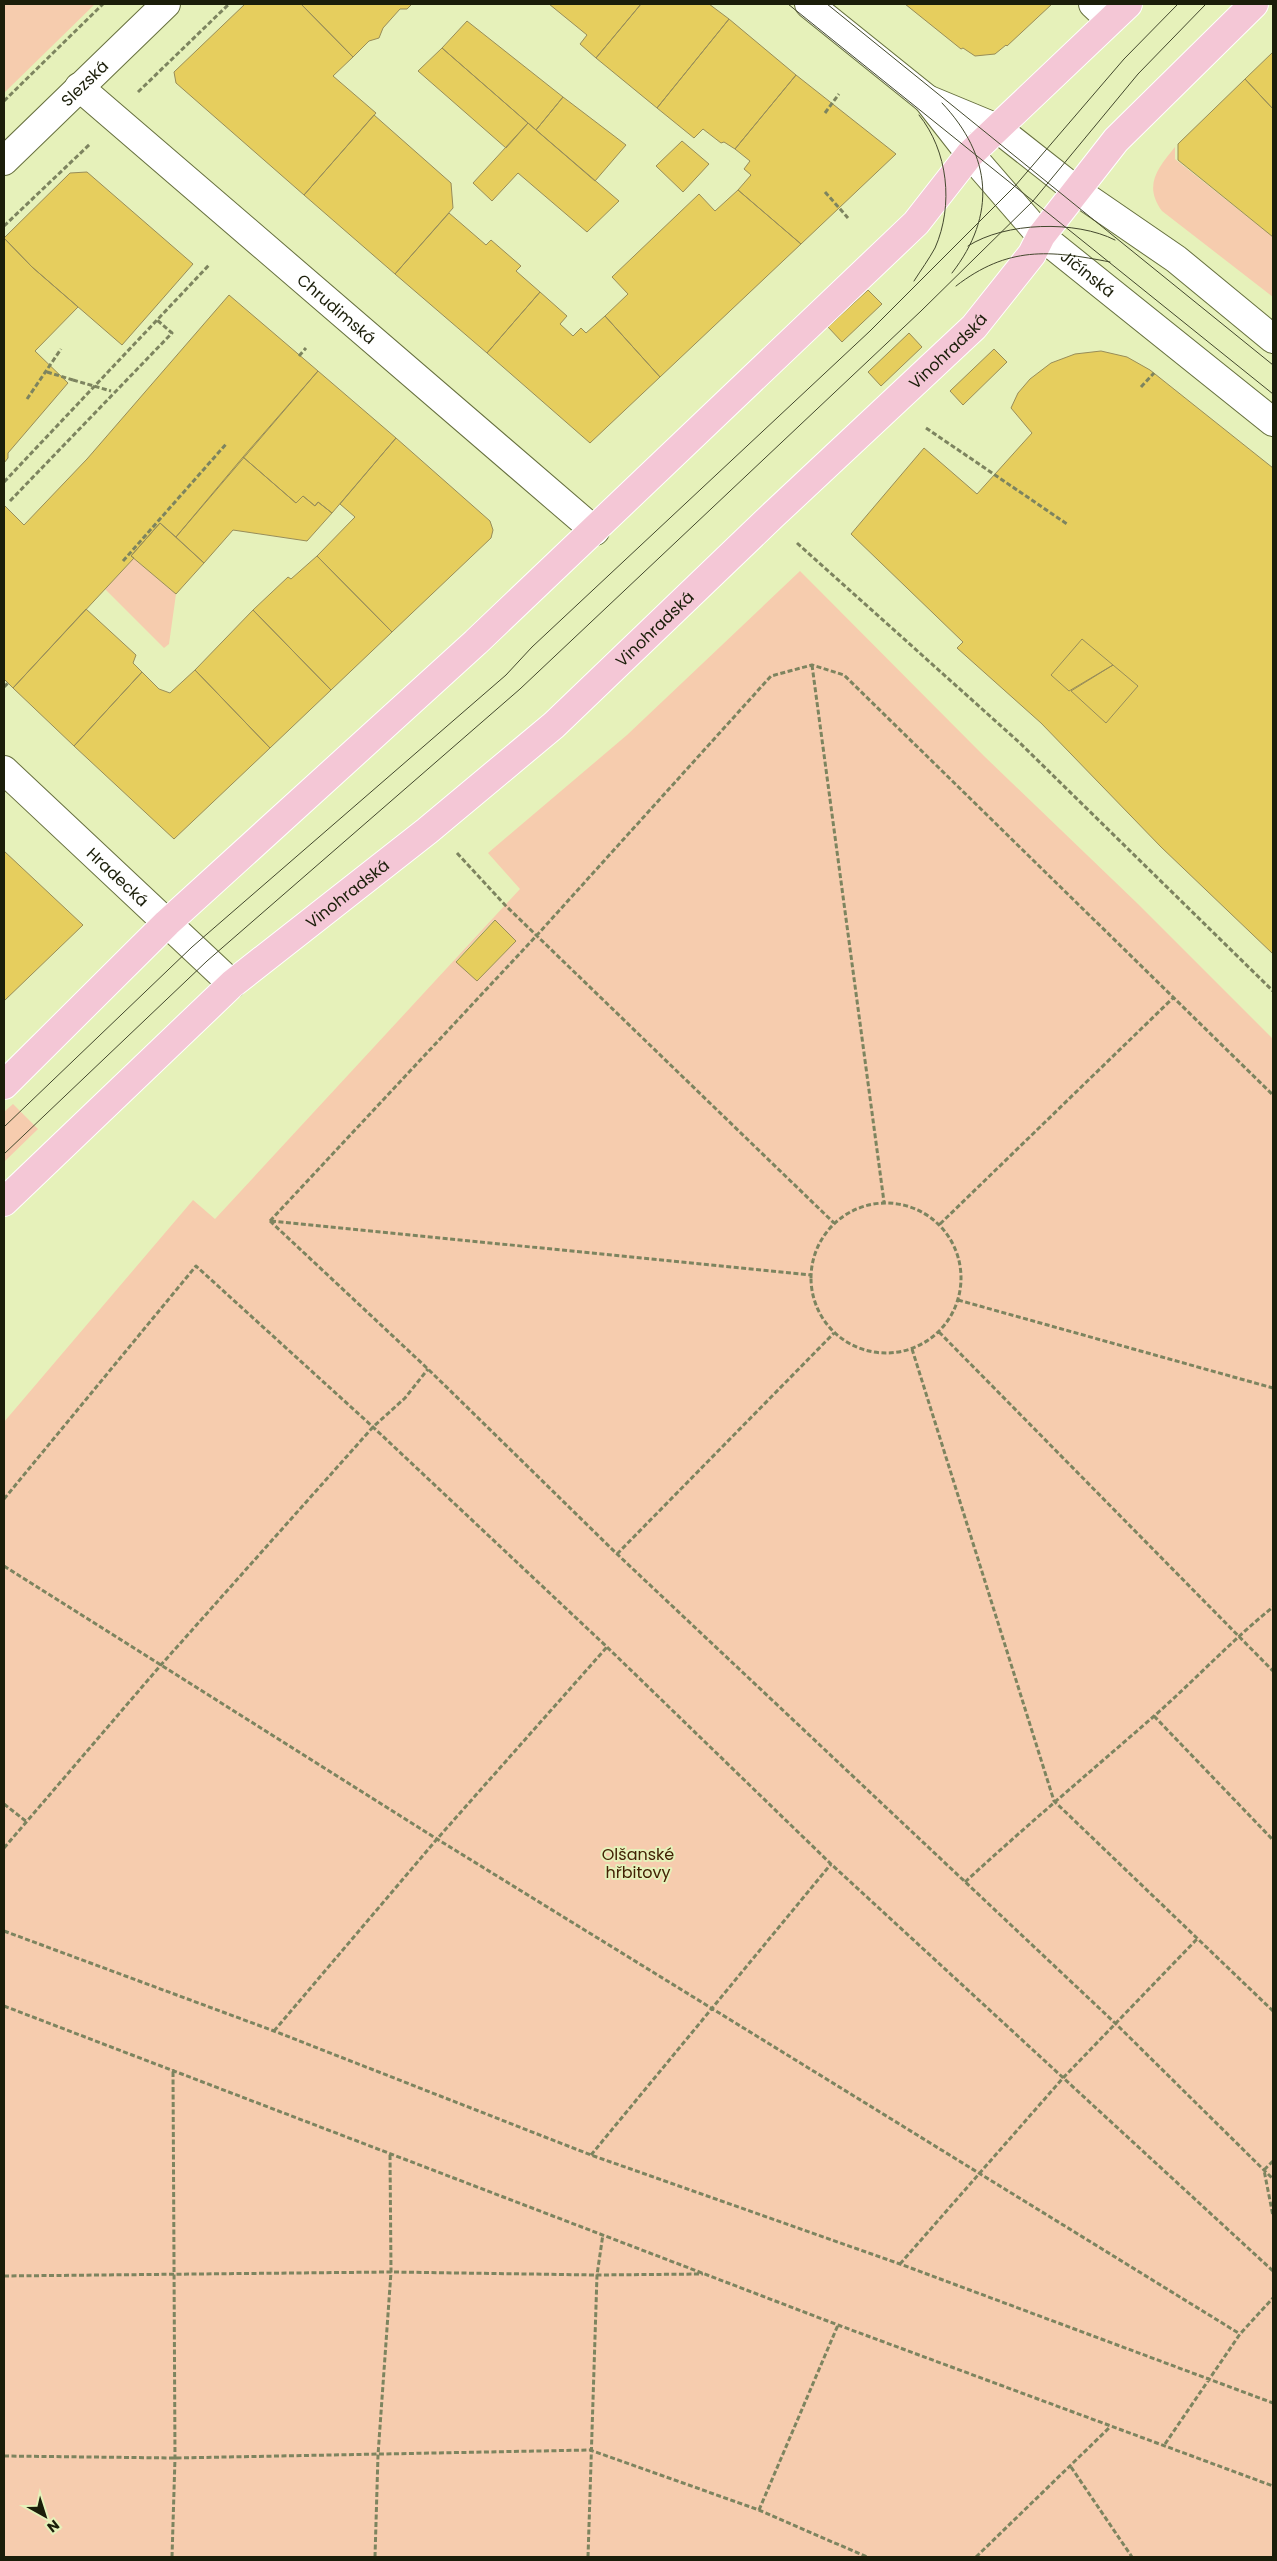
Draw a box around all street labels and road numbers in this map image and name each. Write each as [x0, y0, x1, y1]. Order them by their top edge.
street label: Slezská [56, 55, 113, 111]
street label: Jičínská [1056, 245, 1120, 303]
street label: Chrudimská [292, 268, 381, 349]
street label: Vinohradská [904, 308, 992, 394]
street label: Vinohradská [610, 586, 699, 672]
street label: Hradecká [82, 842, 154, 912]
street label: Vinohradská [301, 853, 394, 934]

